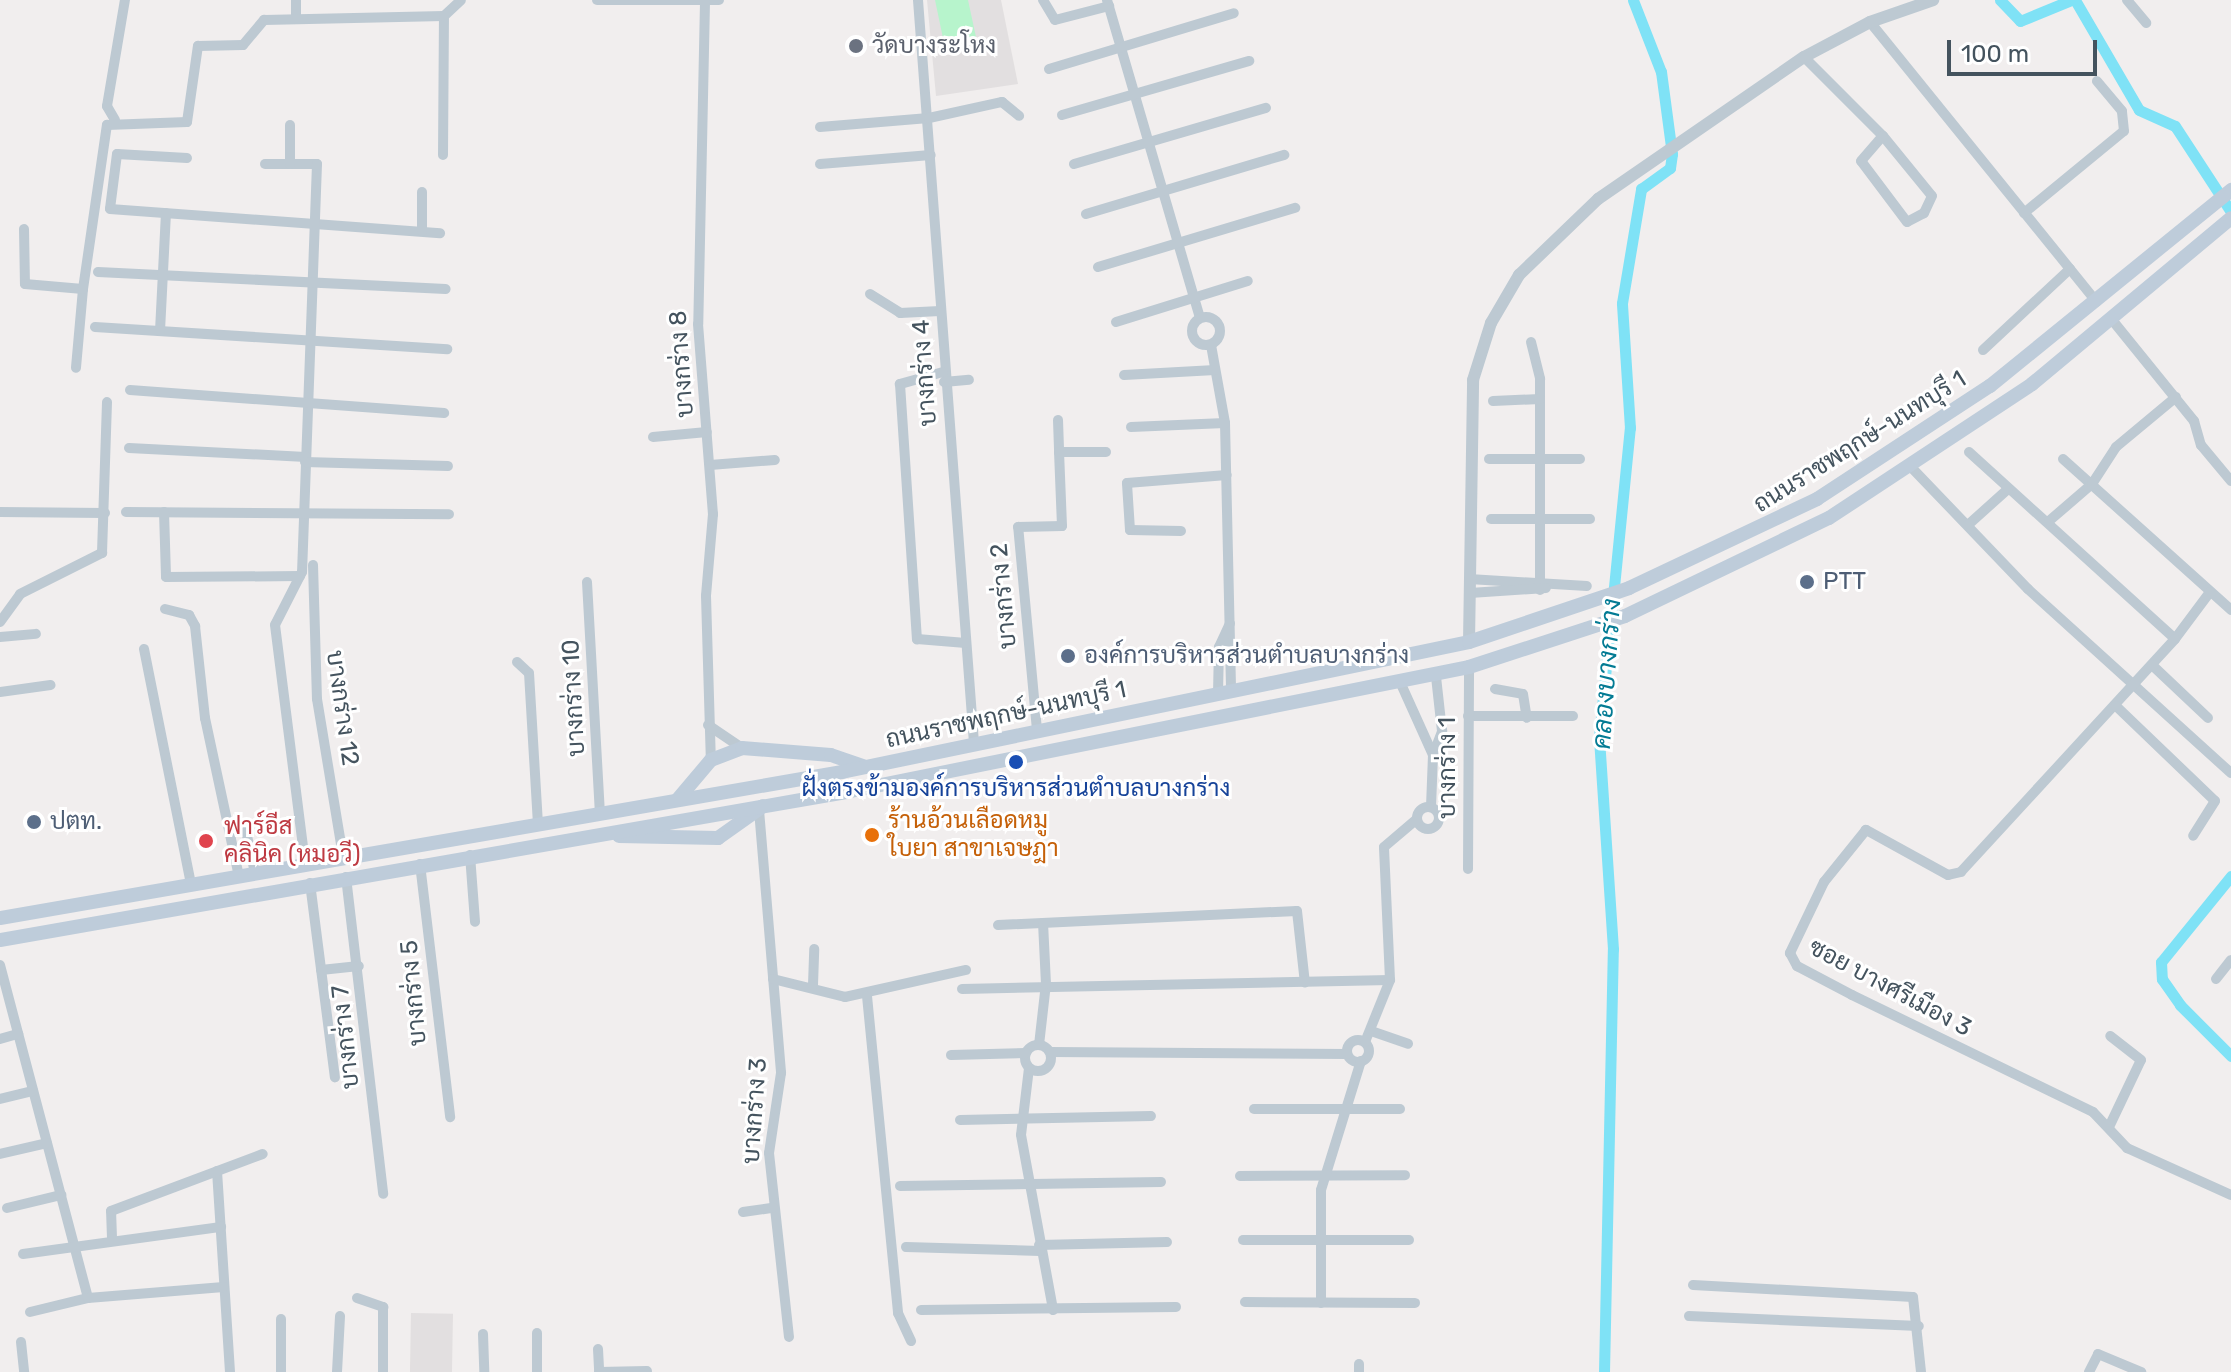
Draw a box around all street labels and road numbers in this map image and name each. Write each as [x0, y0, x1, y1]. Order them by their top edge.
street label: บางกร่าง 8 [664, 310, 700, 418]
street label: บางกร่าง 4 [907, 319, 943, 427]
street label: ถนนราชพฤกษ์-นนทบุรี 1 [1749, 365, 1971, 519]
street label: บางกร่าง 2 [985, 542, 1023, 650]
street label: บางกร่าง 10 [557, 639, 591, 757]
street label: บางกร่าง 12 [320, 648, 364, 768]
street label: ถนนราชพฤกษ์-นนทบุรี 1 [883, 675, 1129, 755]
street label: บางกร่าง 1 [1434, 717, 1462, 819]
street label: ซอย บางศรีเมือง 3 [1804, 933, 1976, 1043]
street label: บางกร่าง 5 [395, 939, 433, 1047]
street label: บางกร่าง 7 [326, 984, 366, 1090]
street label: บางกร่าง 3 [737, 1057, 773, 1165]

